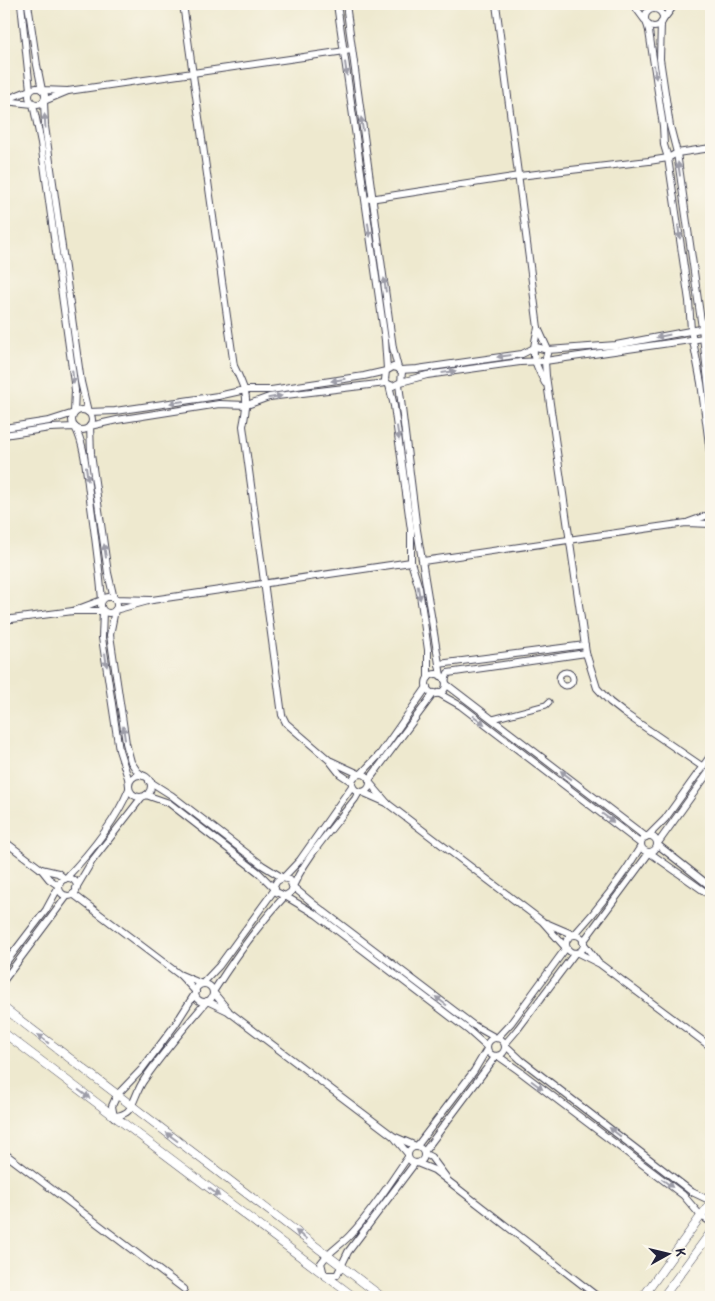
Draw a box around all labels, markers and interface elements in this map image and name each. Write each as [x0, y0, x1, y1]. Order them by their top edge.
one-way arrow [342, 62, 350, 78]
one-way arrow [651, 64, 659, 80]
one-way arrow [41, 113, 49, 129]
one-way arrow [358, 116, 366, 132]
one-way arrow [675, 161, 683, 177]
one-way arrow [365, 223, 373, 239]
one-way arrow [675, 225, 683, 241]
one-way arrow [381, 277, 389, 293]
one-way arrow [655, 332, 671, 340]
one-way arrow [495, 353, 511, 361]
one-way arrow [441, 368, 457, 376]
one-way arrow [69, 369, 77, 385]
one-way arrow [330, 376, 346, 384]
one-way arrow [268, 393, 284, 401]
one-way arrow [169, 398, 185, 406]
one-way arrow [394, 425, 402, 441]
one-way arrow [83, 467, 91, 483]
one-way arrow [100, 542, 108, 558]
one-way arrow [416, 585, 424, 601]
one-way arrow [102, 652, 110, 668]
one-way arrow [472, 715, 486, 725]
one-way arrow [120, 724, 128, 740]
one-way arrow [560, 770, 573, 781]
one-way arrow [601, 813, 615, 823]
one-way arrow [435, 995, 448, 1006]
one-way arrow [36, 1034, 50, 1044]
one-way arrow [530, 1079, 543, 1090]
one-way arrow [78, 1089, 91, 1100]
one-way arrow [609, 1127, 622, 1138]
one-way arrow [166, 1132, 179, 1143]
one-way arrow [660, 1177, 673, 1188]
one-way arrow [207, 1187, 220, 1198]
north arrow [642, 1228, 692, 1278]
one-way arrow [295, 1230, 308, 1241]
text: K [671, 1247, 691, 1258]

